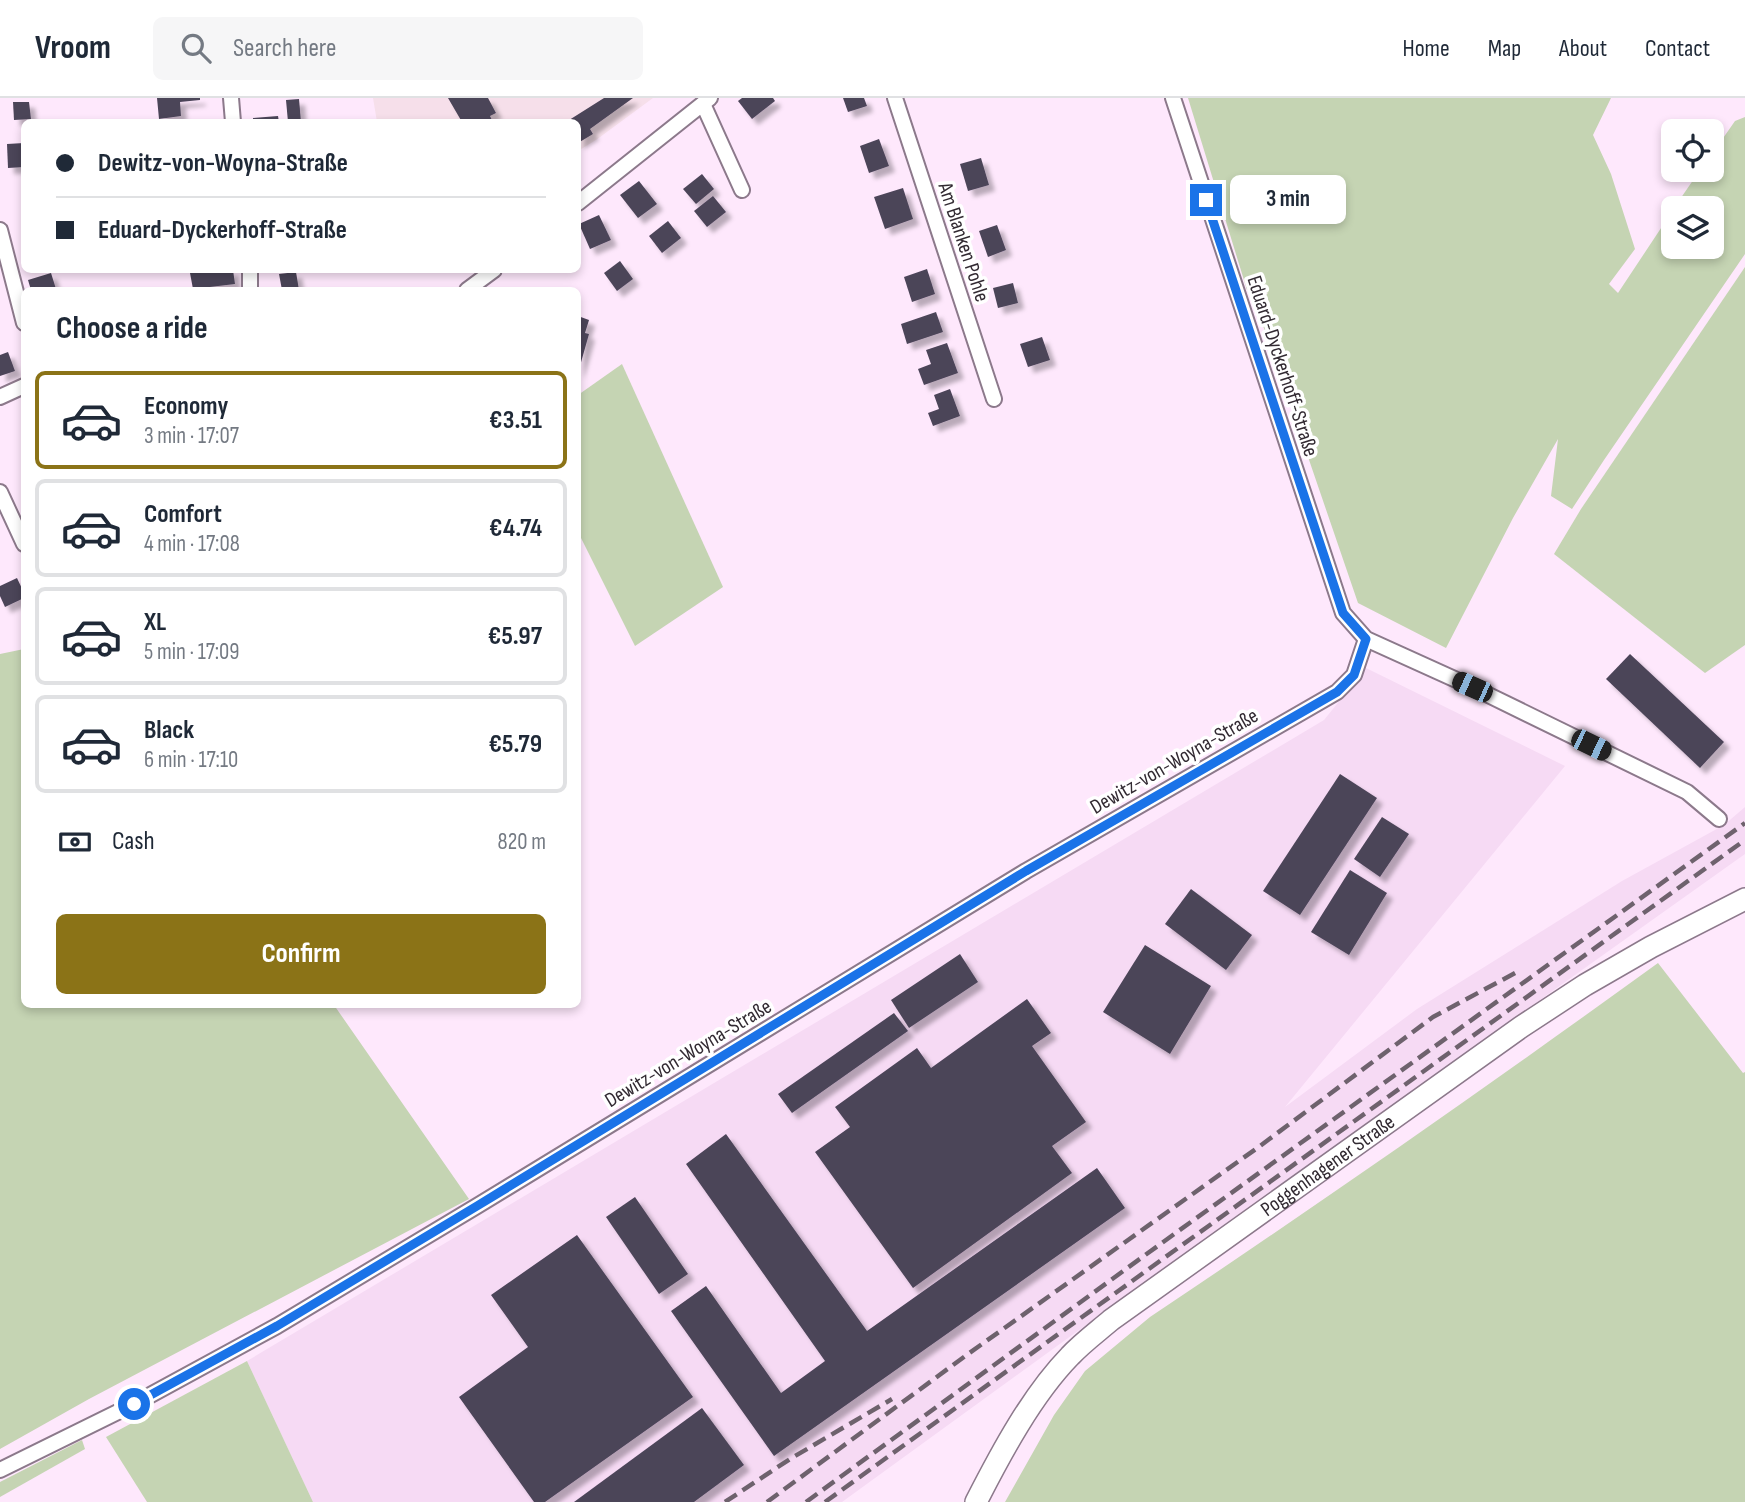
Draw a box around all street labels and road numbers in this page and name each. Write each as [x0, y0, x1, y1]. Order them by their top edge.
street label: Am Blanken Pohle [932, 178, 995, 305]
street label: Eduard-Dyckerhoff-Straße [1242, 273, 1324, 460]
street label: Dewitz-von-Woyna-Straße [1086, 703, 1263, 820]
street label: Dewitz-von-Woyna-Straße [600, 994, 776, 1113]
street label: Poggenhagener Straße [1256, 1109, 1400, 1222]

